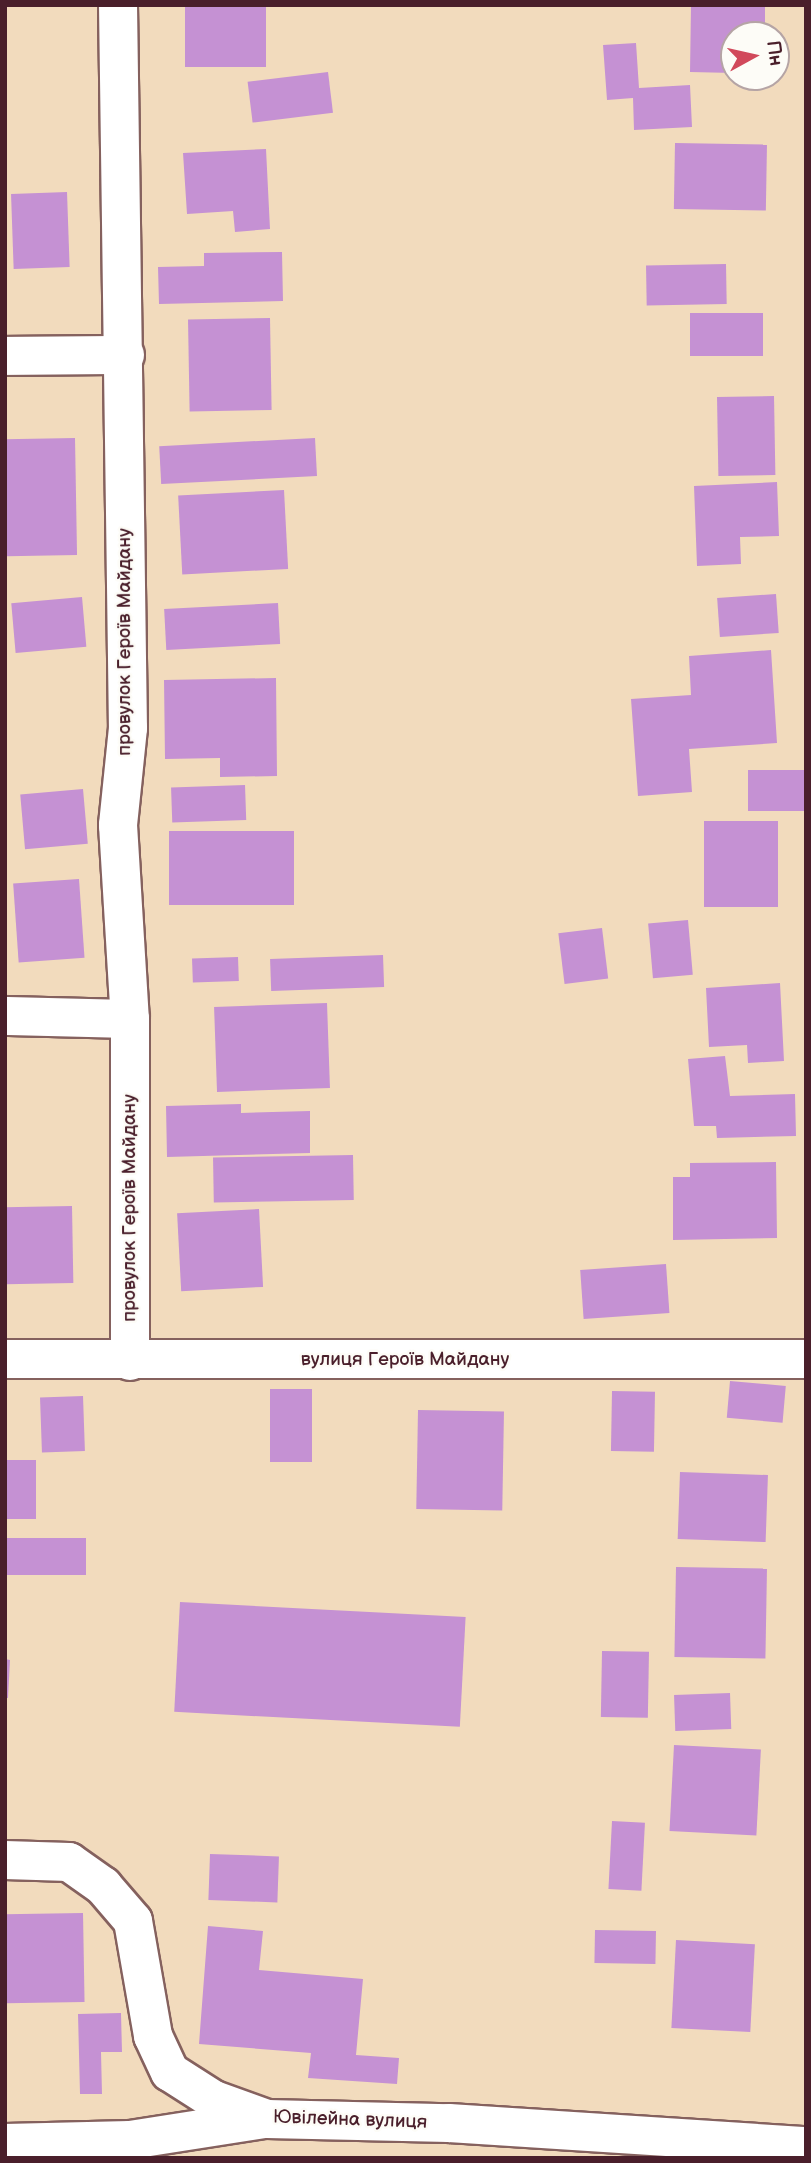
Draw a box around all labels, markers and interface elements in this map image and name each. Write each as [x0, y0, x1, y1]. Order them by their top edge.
north arrow [720, 21, 790, 91]
text: Пн [761, 39, 787, 67]
street label: провулок Героїв Майдану [114, 528, 136, 756]
street label: провулок Героїв Майдану [119, 1094, 141, 1322]
street label: вулиця Героїв Майдану [301, 1349, 509, 1371]
street label: Ювілейна вулиця [272, 2106, 428, 2134]

